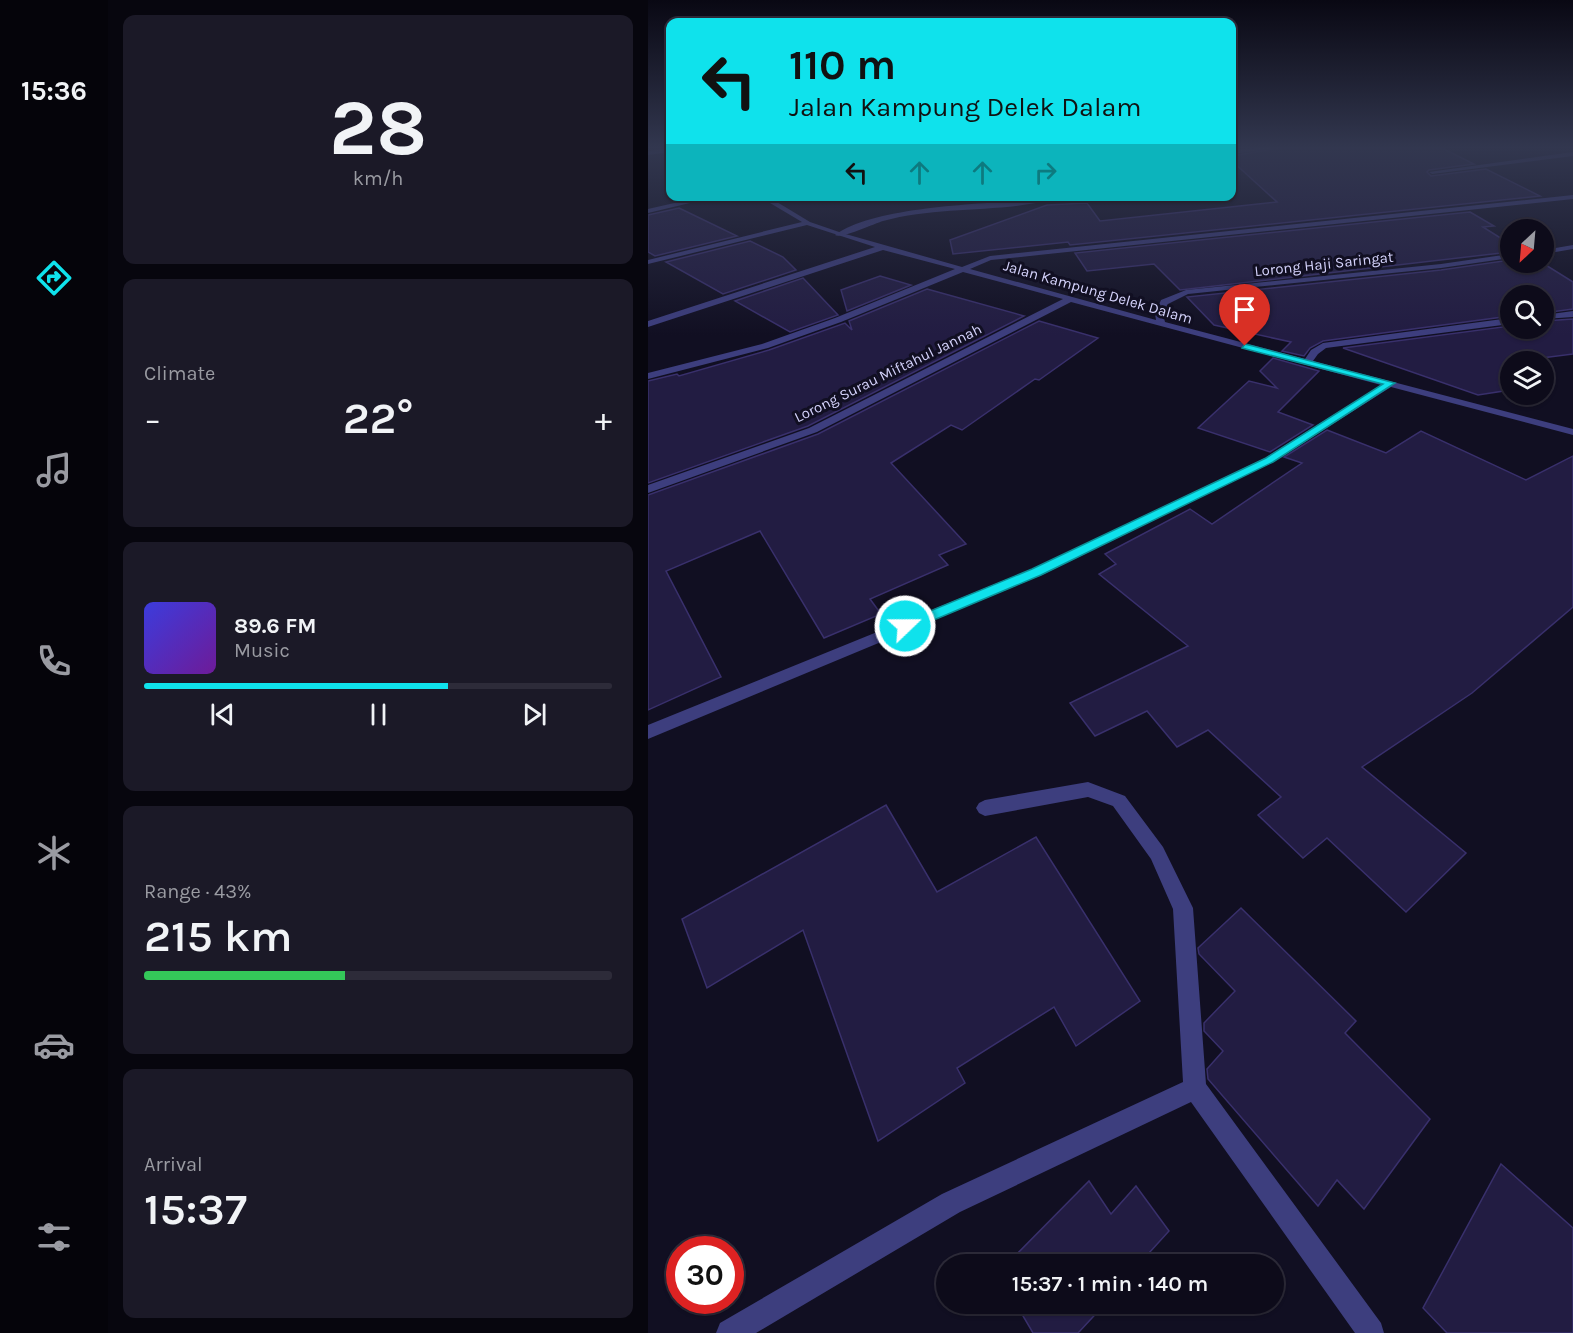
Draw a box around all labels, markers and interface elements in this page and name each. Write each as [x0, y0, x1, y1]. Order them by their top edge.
text: 110 m [789, 40, 896, 90]
icon: left [690, 42, 768, 120]
text: 15:36 [21, 75, 87, 107]
text: 28 [329, 82, 427, 174]
text: Jalan Kampung Delek Dalam [789, 91, 1142, 123]
icon: left [840, 156, 873, 189]
icon: ahead [903, 156, 936, 189]
icon: ahead [966, 156, 999, 189]
icon: right [1029, 156, 1062, 189]
text: km/h [353, 167, 403, 190]
north arrow [1500, 219, 1554, 273]
map controls [1500, 219, 1554, 405]
street label: Lorong Haji Saringat [1254, 248, 1395, 280]
street label: Jalan Kampung Delek Dalam [1001, 256, 1195, 328]
icon: directions [33, 257, 75, 299]
pin [1219, 284, 1270, 346]
button: search [1500, 285, 1554, 339]
icon: arrive [1228, 293, 1261, 326]
street label: Lorong Surau Miftahul Jannah [791, 320, 985, 426]
button: layers [1500, 351, 1554, 405]
text: Climate [144, 362, 215, 385]
text: 22° [343, 392, 413, 444]
text: − [144, 400, 161, 438]
text: + [595, 400, 612, 438]
icon: music [33, 449, 75, 491]
position arrow [873, 594, 937, 658]
text: 89.6 FM [234, 613, 317, 639]
text: Music [234, 639, 290, 662]
icon: phone [33, 640, 75, 682]
icon: previous [206, 698, 239, 731]
icon: pause [362, 698, 395, 731]
icon: next [518, 698, 551, 731]
icon: climate [33, 832, 75, 874]
text: Range · 43% [144, 880, 251, 903]
text: 215 km [144, 910, 293, 962]
icon: car [33, 1024, 75, 1066]
text: Arrival [144, 1153, 203, 1176]
text: 15:37 [144, 1183, 247, 1235]
icon: filters [33, 1216, 75, 1258]
speed limit sign: 30 [666, 1236, 744, 1314]
text: 15:37 · 1 min · 140 m [1012, 1271, 1208, 1297]

